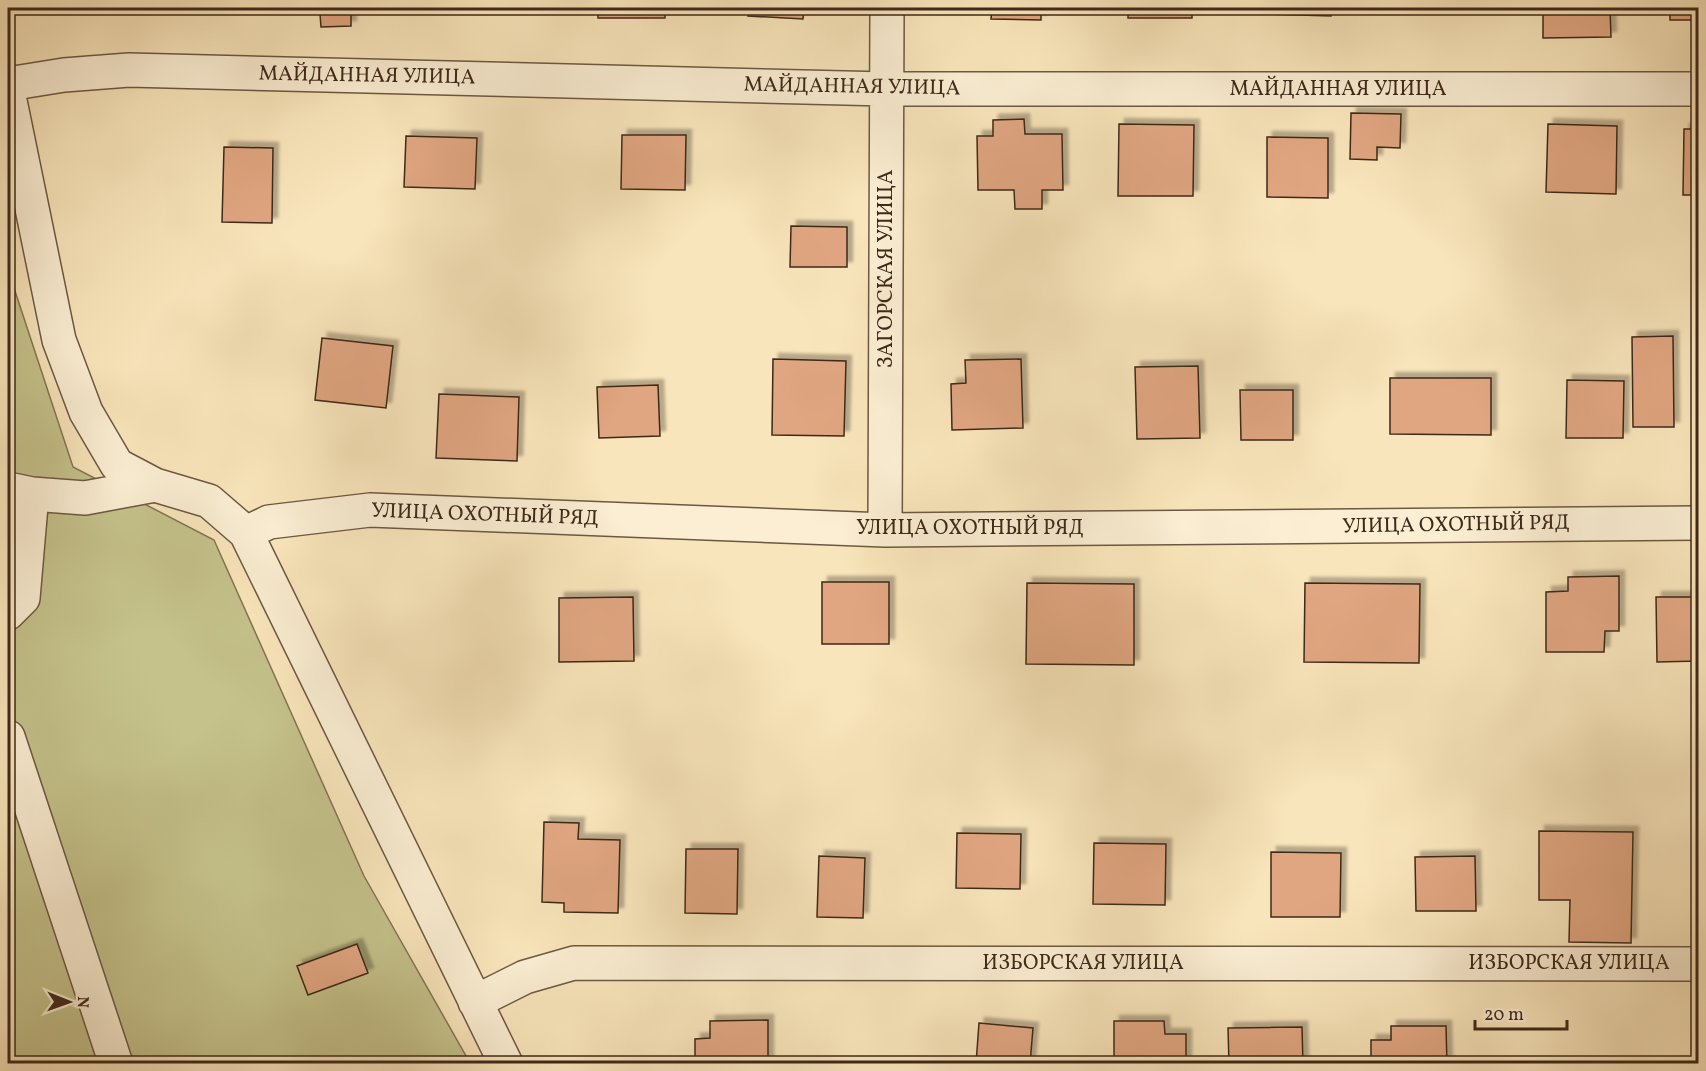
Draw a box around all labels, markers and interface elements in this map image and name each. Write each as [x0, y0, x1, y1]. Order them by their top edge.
street label: МАЙДАННАЯ УЛИЦА [258, 60, 476, 92]
street label: МАЙДАННАЯ УЛИЦА [743, 71, 961, 103]
street label: МАЙДАННАЯ УЛИЦА [1230, 75, 1447, 104]
street label: ЗАГОРСКАЯ УЛИЦА [872, 170, 901, 368]
street label: УЛИЦА ОХОТНЫЙ РЯД [371, 497, 599, 533]
street label: УЛИЦА ОХОТНЫЙ РЯД [1342, 509, 1570, 541]
street label: УЛИЦА ОХОТНЫЙ РЯД [856, 514, 1084, 543]
street label: ИЗБОРСКАЯ УЛИЦА [982, 949, 1184, 978]
street label: ИЗБОРСКАЯ УЛИЦА [1468, 949, 1670, 978]
north arrow [39, 972, 99, 1032]
scale bar [1475, 993, 1566, 1031]
text: N [71, 996, 93, 1009]
text: 20 m [1484, 1003, 1524, 1028]

